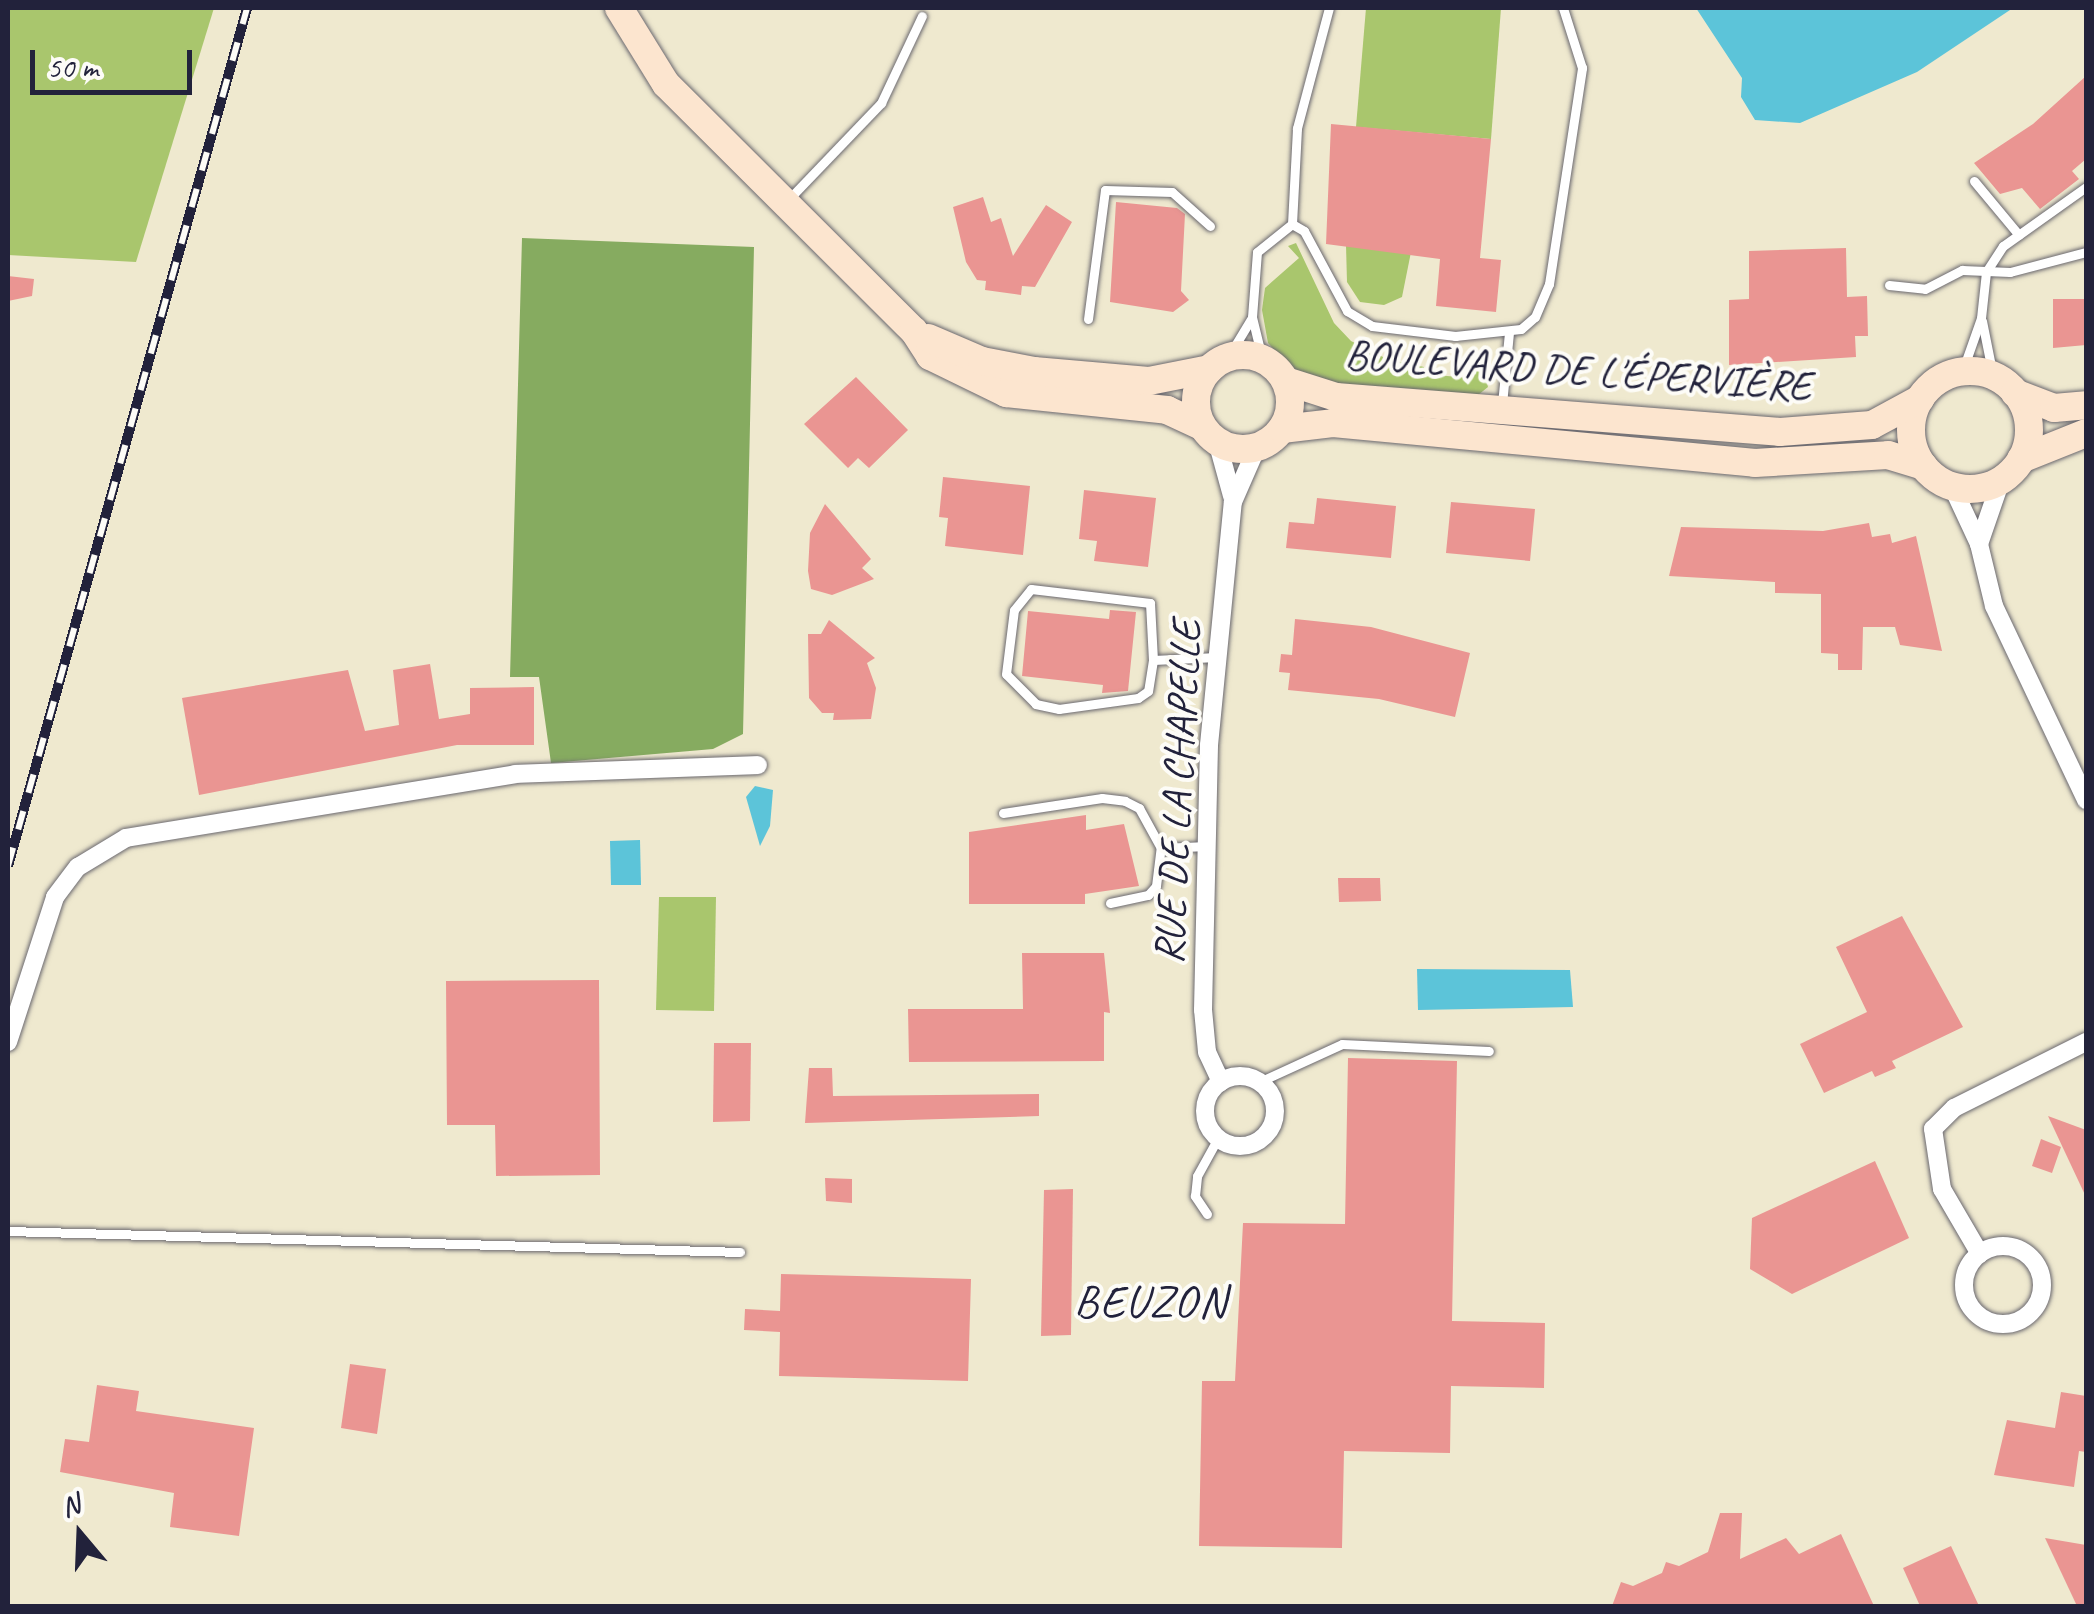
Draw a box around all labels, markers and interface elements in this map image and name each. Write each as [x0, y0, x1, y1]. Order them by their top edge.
scale bar [35, 30, 198, 92]
text: 50 m [47, 48, 98, 86]
street label: BOULEVARD DE L'ÉPERVIÈRE [1343, 330, 1813, 412]
street label: RUE DE LA CHAPELLE [1144, 620, 1212, 964]
district label: BEUZON [1074, 1275, 1228, 1329]
north arrow [30, 1484, 130, 1584]
text: N [56, 1486, 84, 1525]

